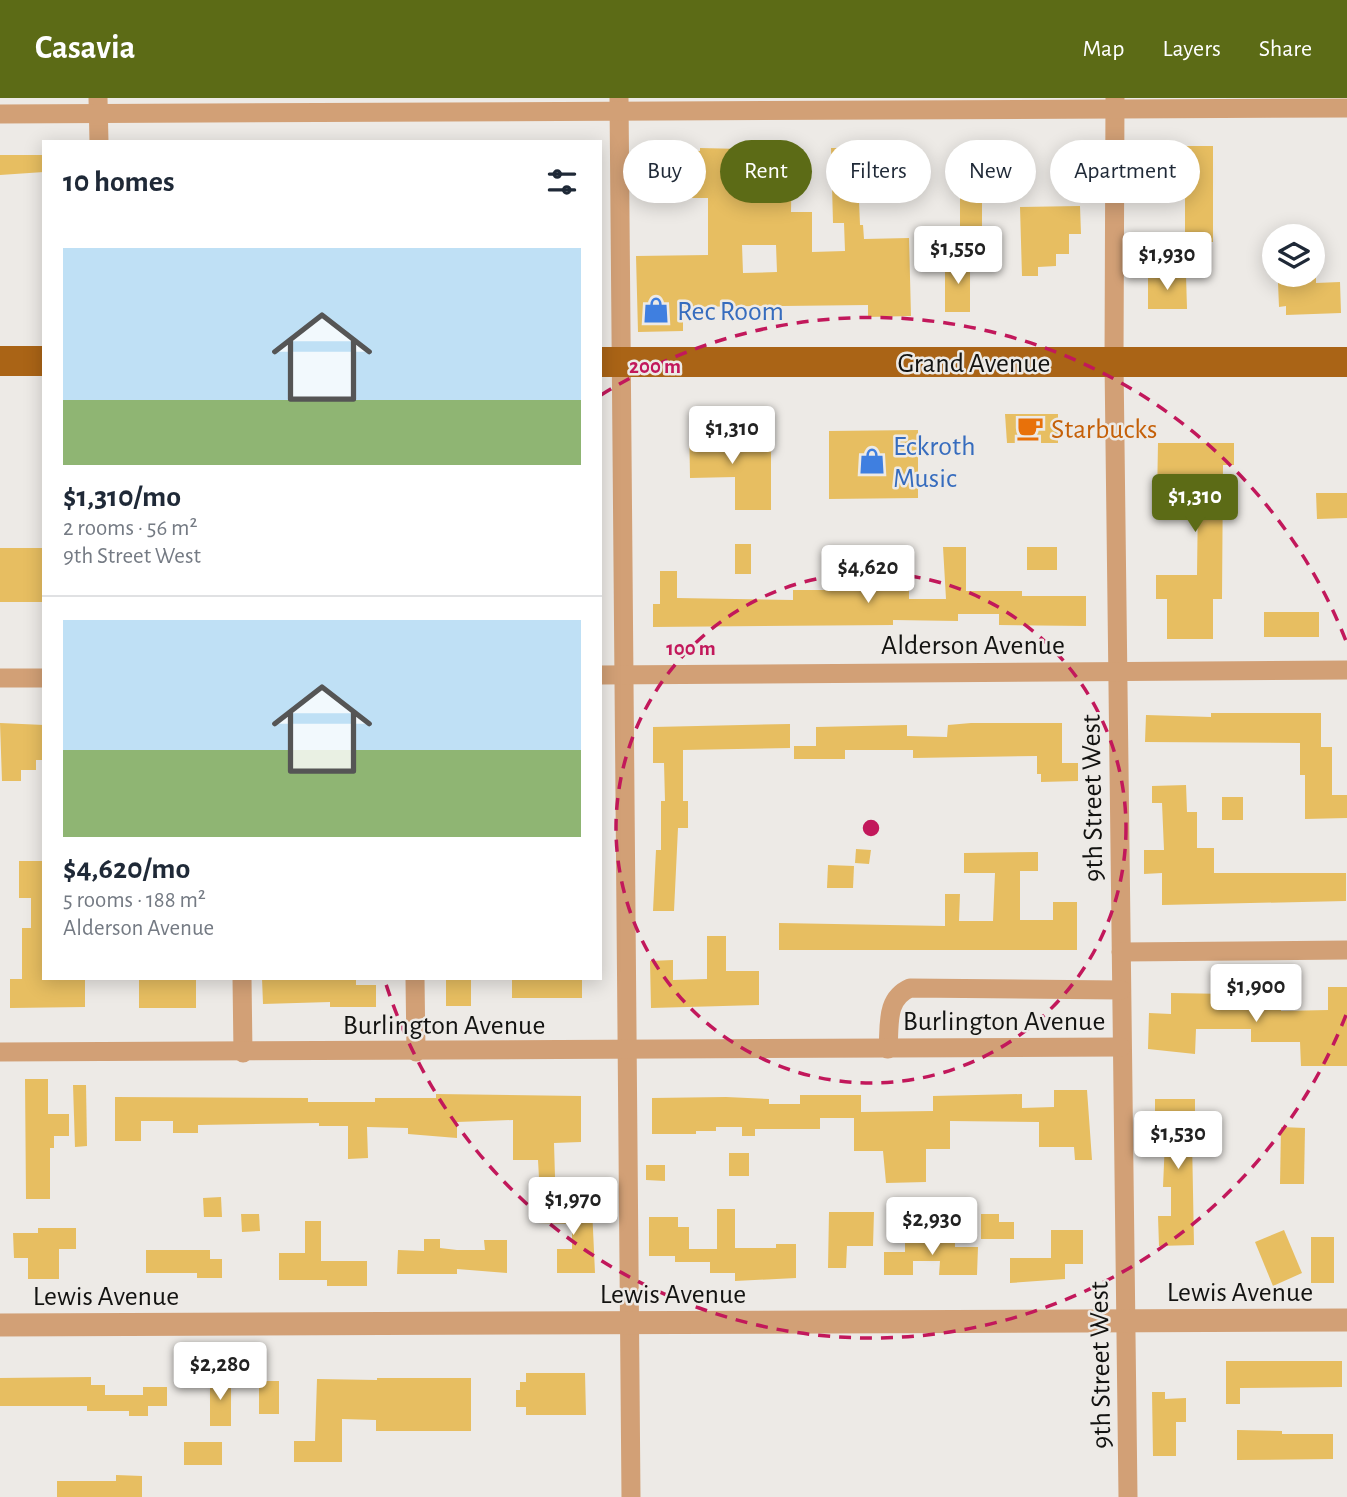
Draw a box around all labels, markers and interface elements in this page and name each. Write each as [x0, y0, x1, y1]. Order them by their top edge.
text: Casavia [35, 32, 135, 65]
text: Map [1082, 37, 1124, 61]
text: Layers [1162, 37, 1221, 61]
text: Share [1259, 37, 1312, 61]
chip: Buy [623, 140, 706, 203]
chip: Rent [720, 140, 812, 203]
chip: Filters [826, 140, 931, 203]
chip: New [945, 140, 1036, 203]
chip: Apartment [1050, 140, 1200, 203]
icon: filters [543, 163, 581, 201]
text: 10 homes [63, 167, 174, 197]
map controls [1262, 224, 1325, 287]
button: layers [1262, 224, 1325, 287]
pin: $1,550 [901, 226, 1015, 286]
pin: $1,930 [1110, 232, 1224, 292]
text: $1,550 [930, 237, 986, 260]
text: $1,930 [1139, 243, 1195, 266]
icon: home [259, 294, 385, 420]
shop icon: Rec Room [641, 295, 671, 325]
place label: Rec Room [677, 298, 784, 326]
street label: Grand Avenue [898, 350, 1050, 378]
text: 200 m [629, 356, 681, 377]
pin: $1,310 [675, 406, 789, 466]
cafe icon: Starbucks [1015, 413, 1045, 443]
place label: Starbucks [1051, 416, 1157, 444]
text: $1,310 [705, 417, 759, 440]
place label: Eckroth Music [893, 433, 976, 493]
shop icon: Eckroth Music [857, 446, 887, 476]
pin: $1,310 [1138, 474, 1252, 534]
text: $1,310/mo [63, 482, 181, 512]
text: $1,310 [1168, 485, 1222, 508]
text: 2 rooms · 56 m² [63, 517, 197, 540]
text: 9th Street West [63, 545, 201, 568]
pin: $4,620 [811, 546, 925, 605]
text: $4,620 [837, 556, 899, 579]
street label: Alderson Avenue [881, 632, 1065, 660]
text: 100 m [666, 638, 716, 659]
icon: home [259, 666, 385, 792]
street label: 9th Street West [1078, 714, 1108, 882]
centre of rings [859, 816, 883, 840]
text: $4,620/mo [63, 854, 190, 884]
text: 5 rooms · 188 m² [63, 889, 206, 912]
text: Alderson Avenue [63, 917, 214, 940]
pin: $1,900 [1199, 964, 1313, 1024]
text: $1,900 [1227, 975, 1285, 998]
street label: Burlington Avenue [903, 1008, 1105, 1036]
street label: Burlington Avenue [343, 1012, 545, 1040]
pin: $1,530 [1121, 1112, 1235, 1171]
text: $1,530 [1150, 1122, 1206, 1145]
pin: $1,970 [516, 1178, 630, 1237]
text: $1,970 [545, 1188, 601, 1211]
pin: $2,930 [875, 1198, 989, 1257]
text: $2,930 [902, 1208, 962, 1231]
street label: Lewis Avenue [1167, 1279, 1313, 1307]
street label: Lewis Avenue [600, 1281, 746, 1309]
street label: 9th Street West [1086, 1281, 1116, 1449]
street label: Lewis Avenue [33, 1283, 179, 1311]
pin: $2,280 [163, 1342, 277, 1402]
text: $2,280 [190, 1353, 250, 1376]

